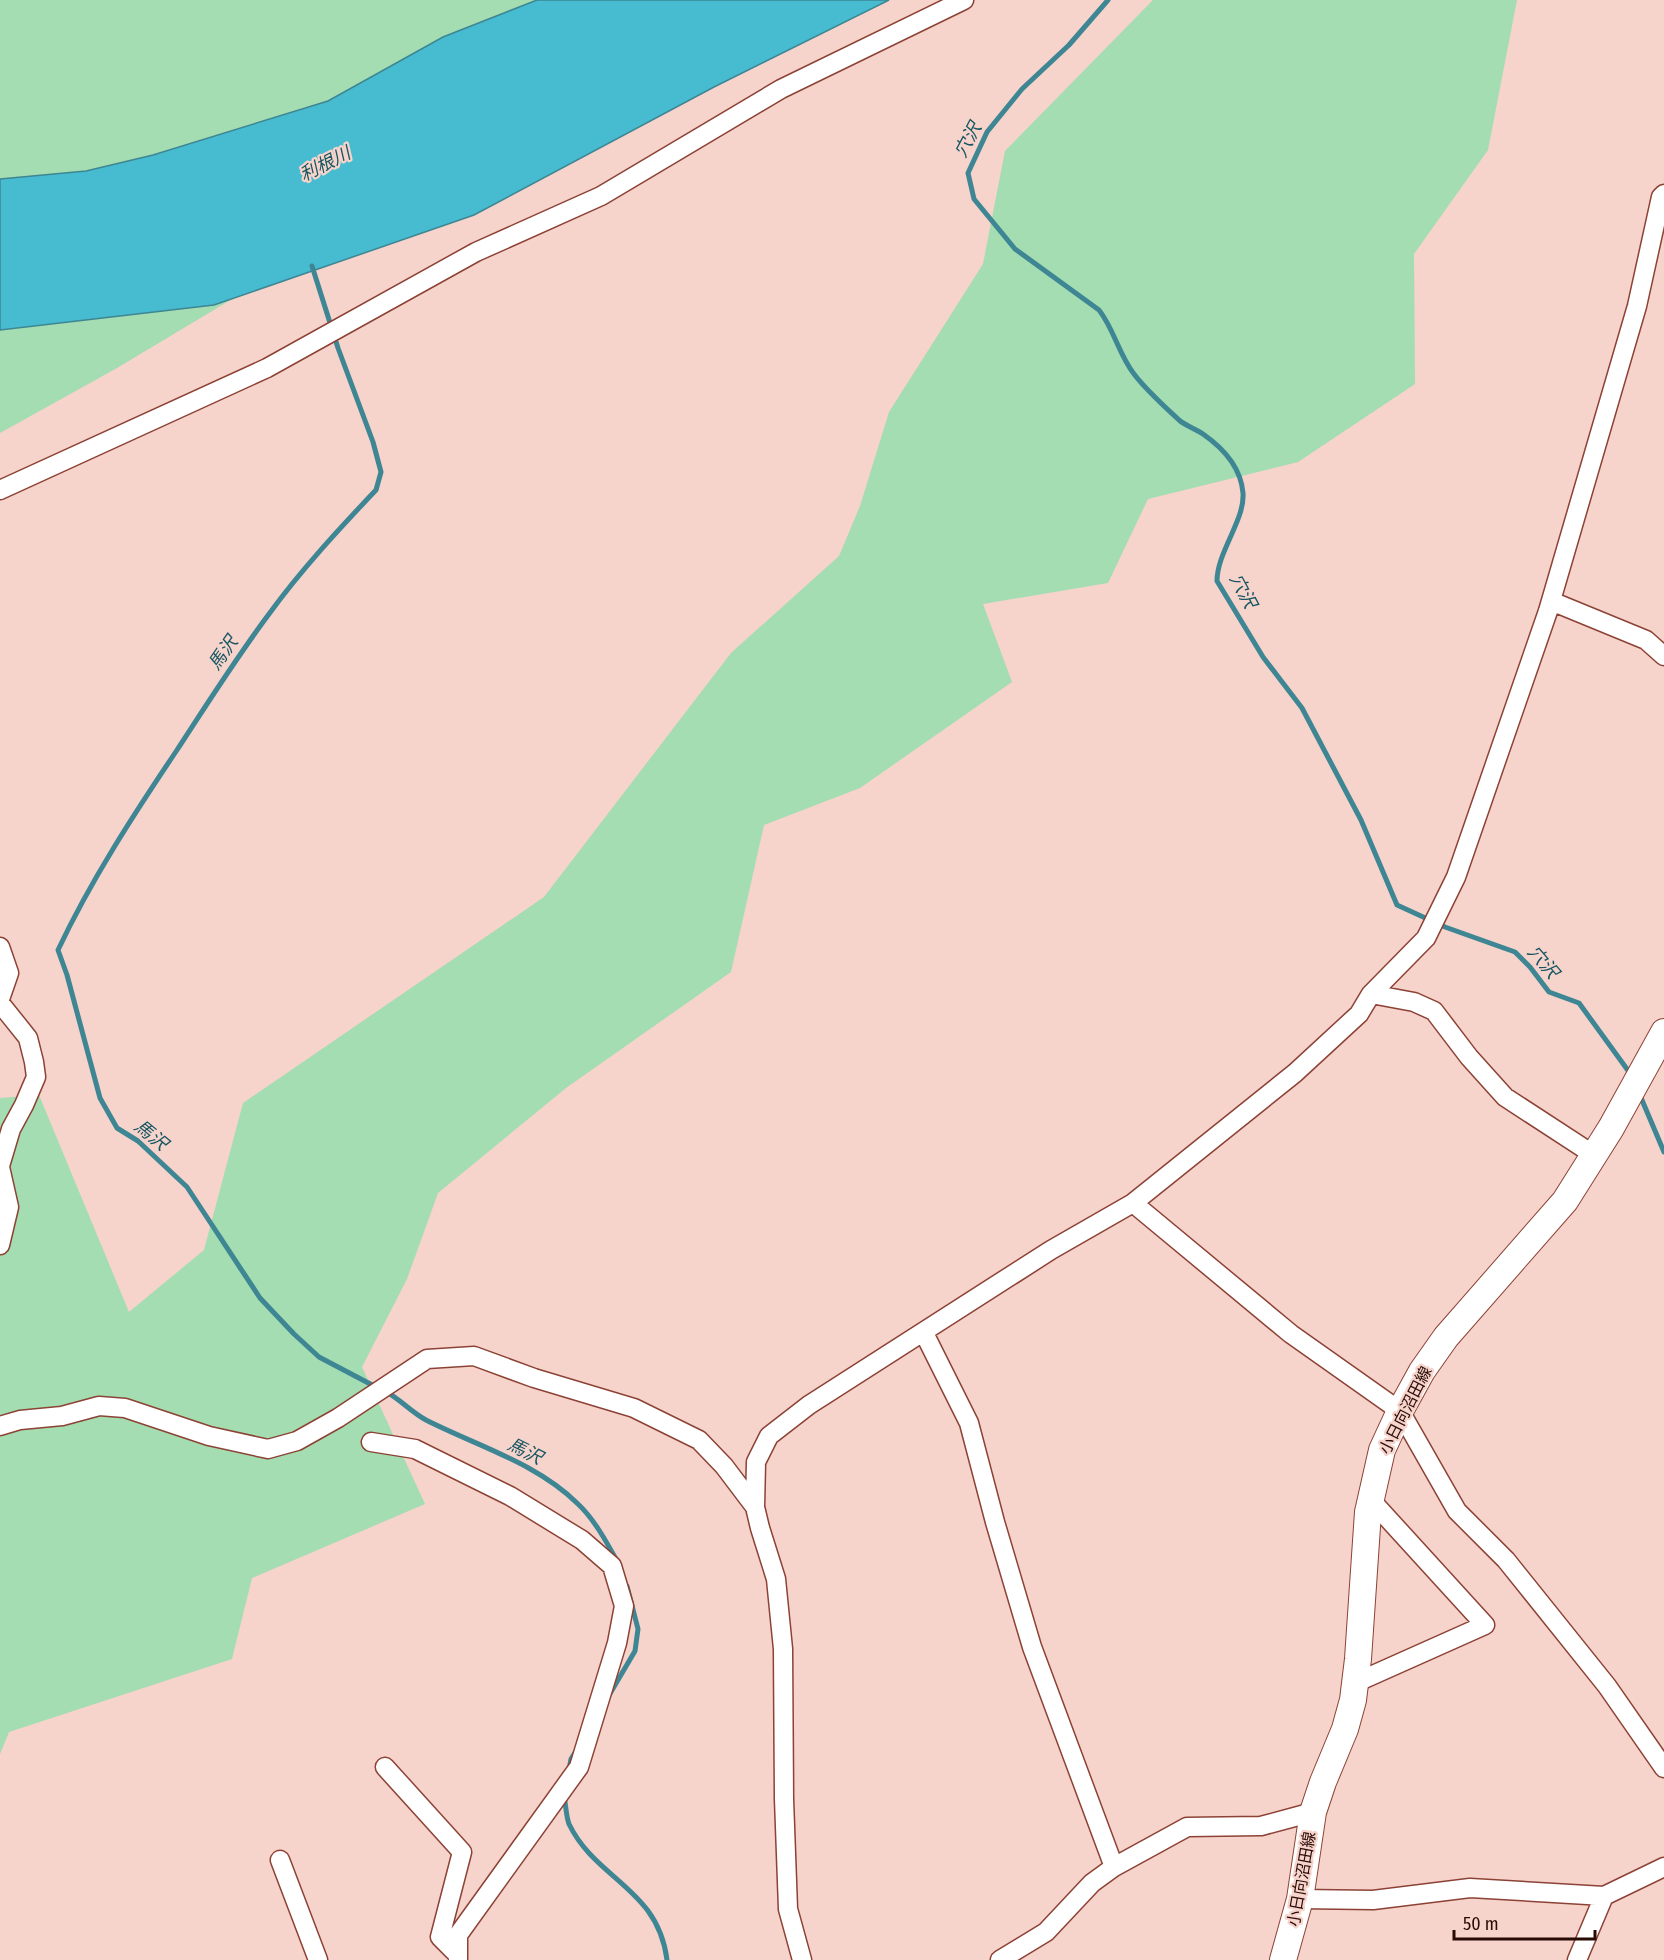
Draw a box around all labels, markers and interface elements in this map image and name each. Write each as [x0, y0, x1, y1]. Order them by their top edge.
water label: 穴沢 [950, 117, 987, 161]
water label: 利根川 [296, 141, 356, 186]
water label: 穴沢 [1225, 570, 1262, 614]
water label: 馬沢 [204, 630, 243, 674]
water label: 穴沢 [1523, 941, 1564, 984]
water label: 馬沢 [130, 1115, 173, 1156]
street label: 小日向沼田線 [1375, 1363, 1436, 1457]
water label: 馬沢 [504, 1433, 548, 1470]
street label: 小日向沼田線 [1284, 1830, 1319, 1928]
scale bar [1454, 1903, 1595, 1941]
text: 50 m [1463, 1913, 1499, 1935]

